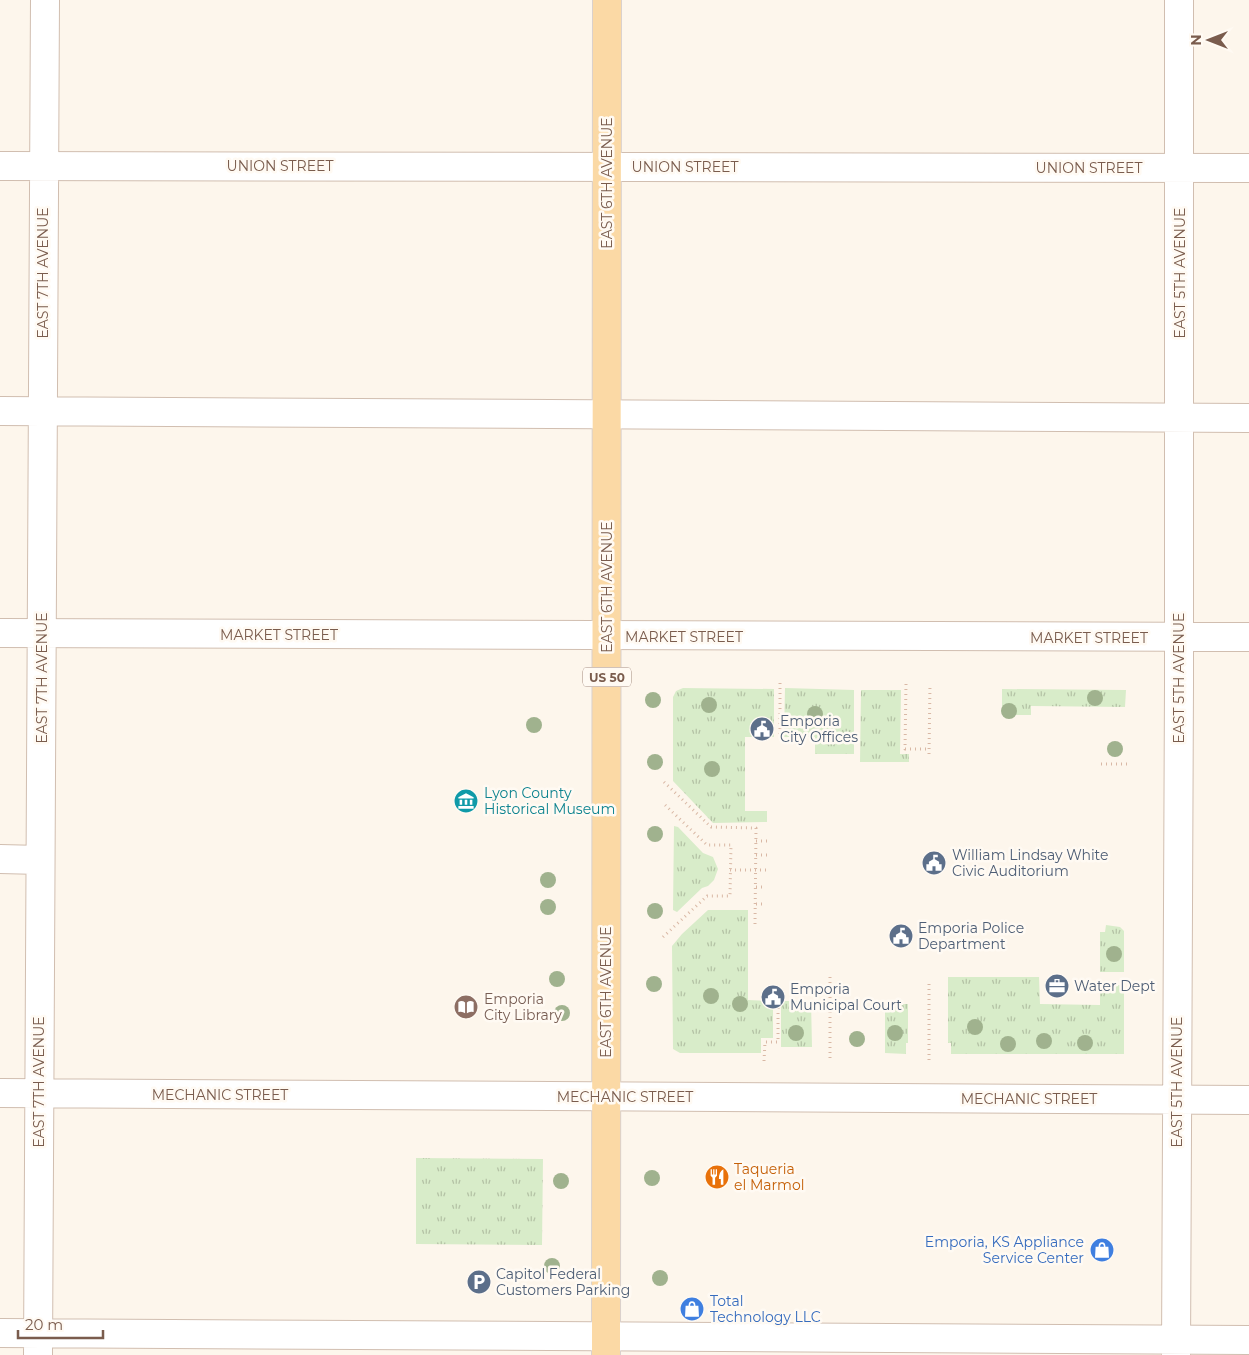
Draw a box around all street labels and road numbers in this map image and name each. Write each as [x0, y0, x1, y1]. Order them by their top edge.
street label: EAST 6TH AVENUE [598, 117, 616, 249]
street label: UNION STREET [227, 157, 333, 175]
street label: UNION STREET [632, 158, 738, 176]
street label: UNION STREET [1036, 159, 1142, 177]
street label: EAST 7TH AVENUE [34, 207, 52, 339]
street label: EAST 5TH AVENUE [1171, 208, 1189, 338]
street label: EAST 6TH AVENUE [598, 521, 616, 653]
street label: EAST 7TH AVENUE [33, 612, 51, 744]
street label: EAST 5TH AVENUE [1170, 613, 1188, 743]
street label: MARKET STREET [220, 626, 338, 644]
street label: MARKET STREET [625, 628, 743, 646]
street label: MARKET STREET [1030, 629, 1148, 647]
road number: US 50 [583, 668, 631, 686]
street label: EAST 6TH AVENUE [597, 926, 615, 1058]
street label: EAST 7TH AVENUE [30, 1016, 48, 1148]
street label: EAST 5TH AVENUE [1168, 1017, 1186, 1147]
street label: MECHANIC STREET [152, 1086, 288, 1104]
street label: MECHANIC STREET [557, 1088, 693, 1106]
street label: MECHANIC STREET [961, 1090, 1097, 1108]

